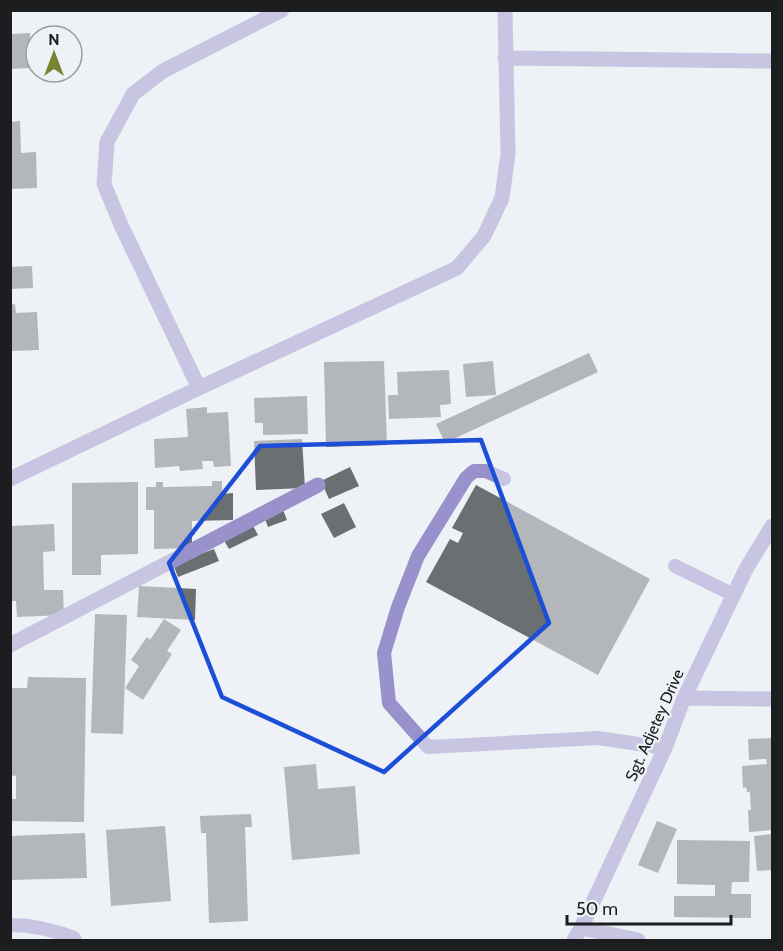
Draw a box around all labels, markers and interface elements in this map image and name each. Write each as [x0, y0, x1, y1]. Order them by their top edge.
north arrow [24, 24, 84, 84]
text: N [48, 30, 60, 49]
street label: Sgt. Adjetey Drive [621, 666, 688, 784]
scale bar [567, 888, 730, 926]
text: 50 m [576, 898, 618, 920]

